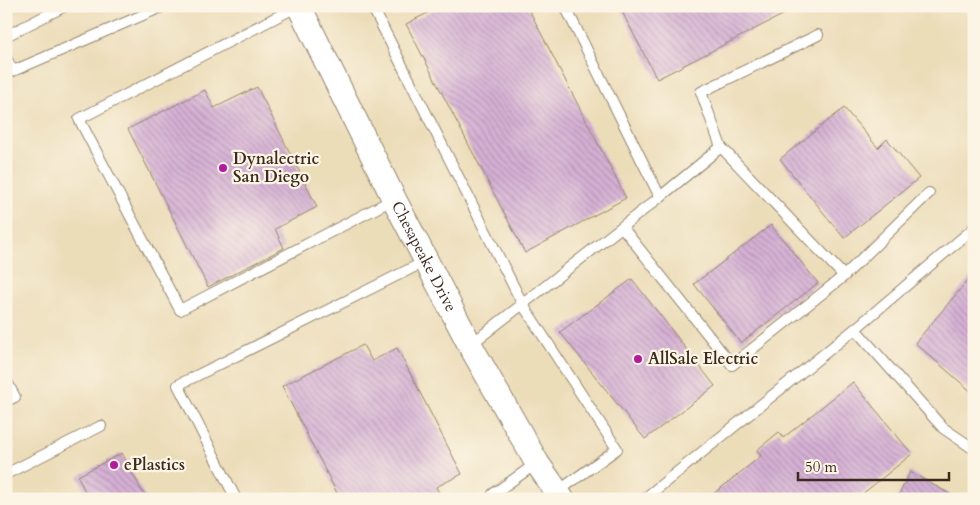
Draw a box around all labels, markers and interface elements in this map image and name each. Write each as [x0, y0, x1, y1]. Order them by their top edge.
place label: Dynalectric San Diego [233, 148, 320, 188]
marker: Dynalectric San Diego [217, 162, 229, 174]
street label: Chesapeake Drive [386, 197, 462, 316]
place label: AllSale Electric [648, 348, 758, 370]
marker: AllSale Electric [632, 353, 644, 365]
scale bar [798, 450, 949, 482]
place label: ePlastics [124, 454, 185, 476]
text: 50 m [805, 457, 837, 477]
marker: ePlastics [108, 459, 120, 471]

